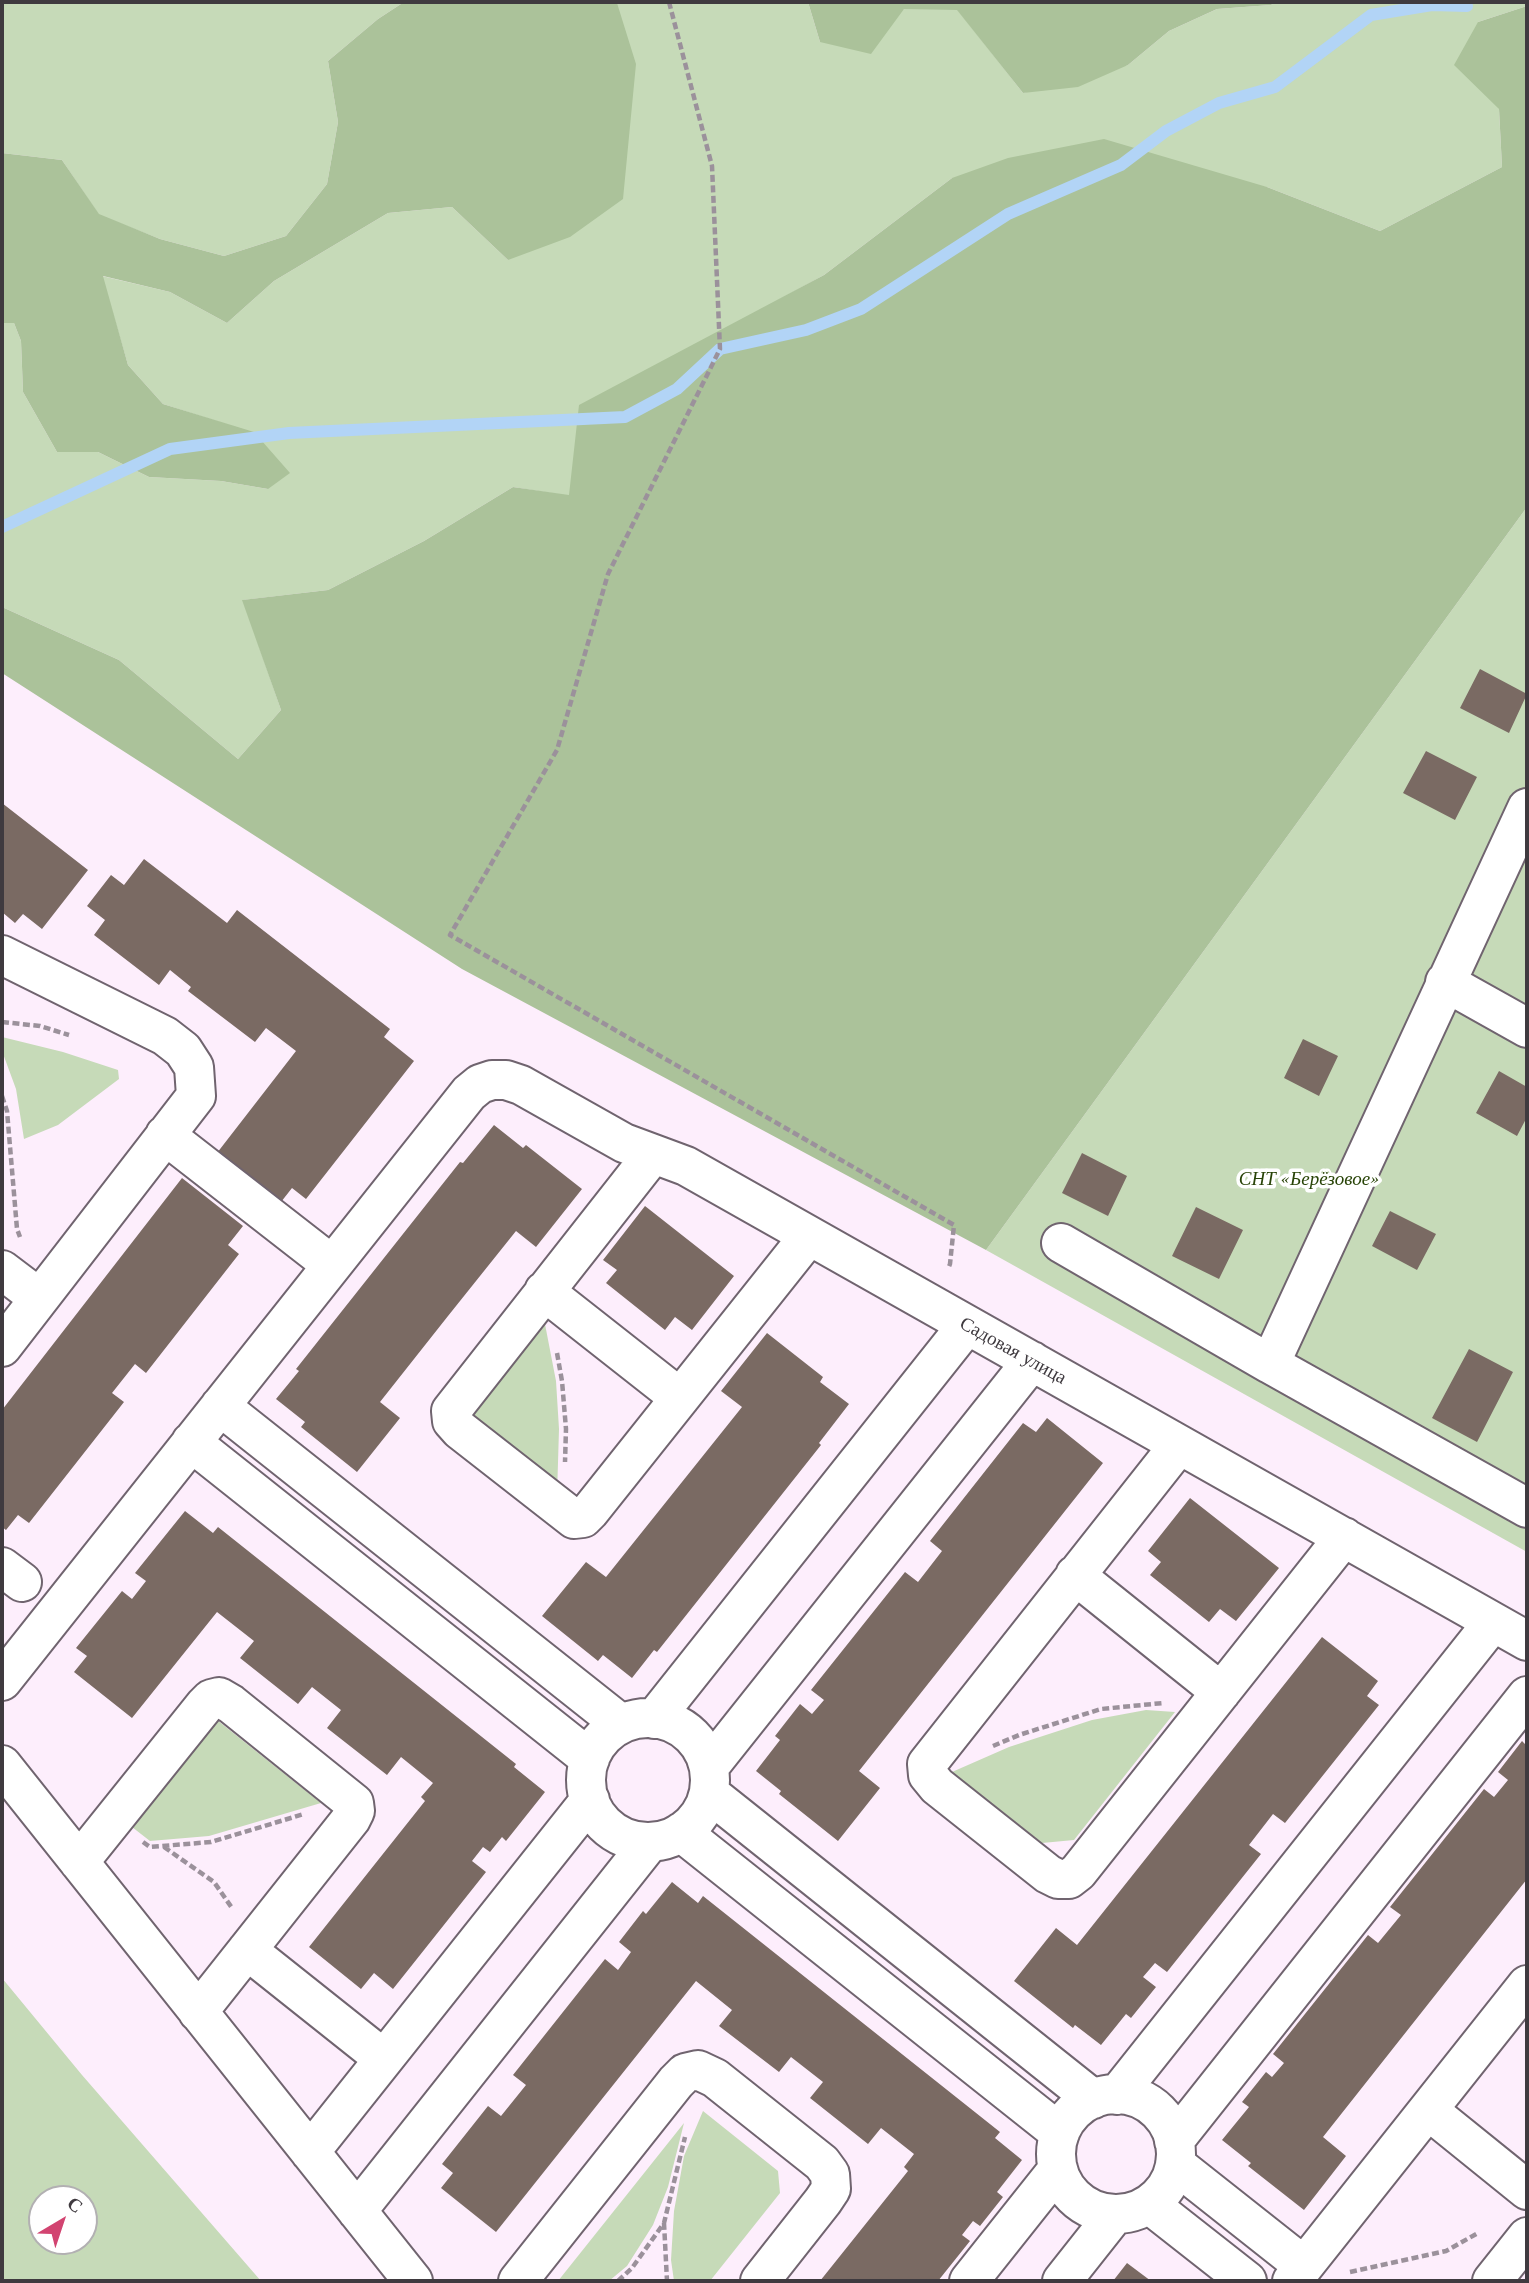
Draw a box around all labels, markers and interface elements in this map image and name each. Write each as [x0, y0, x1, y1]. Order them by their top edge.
park label: СНТ «Берёзовое» [1239, 1169, 1379, 1191]
street label: Садовая улица [956, 1312, 1070, 1390]
north arrow [28, 2185, 98, 2255]
text: С [63, 2192, 88, 2218]

